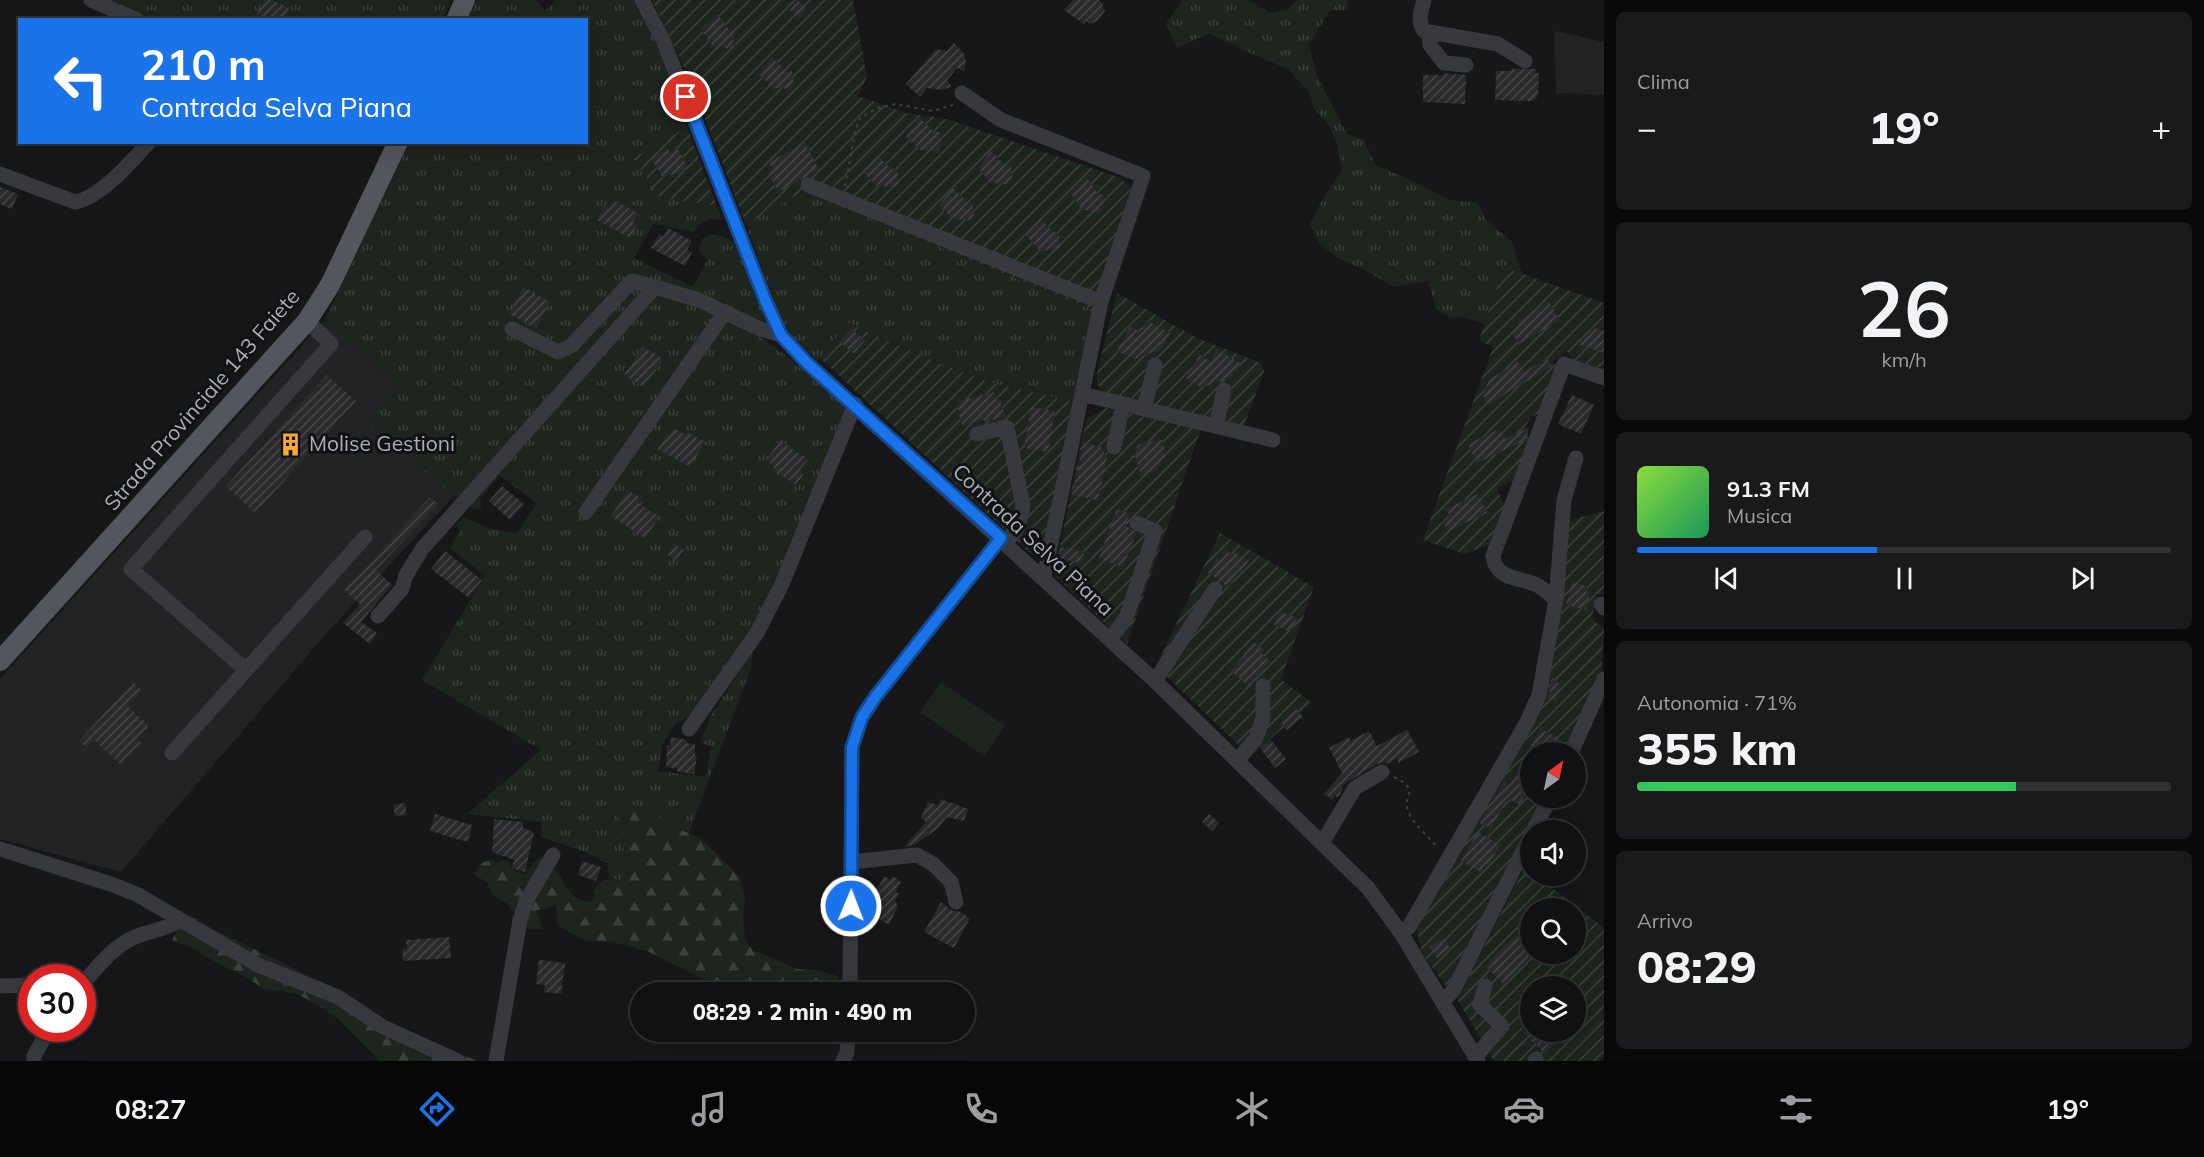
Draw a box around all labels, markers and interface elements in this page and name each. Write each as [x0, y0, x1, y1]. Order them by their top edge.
text: 210 m [141, 38, 266, 91]
icon: left [42, 42, 120, 120]
text: Clima [1637, 69, 1690, 94]
pin [660, 71, 711, 122]
icon: arrive [669, 80, 702, 113]
text: Contrada Selva Piana [141, 90, 412, 124]
text: 19° [1868, 99, 1940, 155]
text: − [1637, 107, 1657, 148]
text: + [2151, 107, 2171, 148]
text: 26 [1857, 259, 1951, 357]
street label: Strada Provinciale 143 Faiete [98, 283, 304, 515]
text: km/h [1881, 347, 1927, 372]
place label: Molise Gestioni [309, 430, 455, 456]
building icon: Molise Gestioni [278, 431, 304, 457]
street label: Contrada Selva Piana [948, 458, 1120, 621]
text: 91.3 FM [1727, 475, 1810, 503]
text: Musica [1727, 503, 1792, 528]
icon: previous [1710, 562, 1743, 595]
icon: pause [1888, 562, 1921, 595]
icon: next [2066, 562, 2099, 595]
text: Autonomia · 71% [1637, 690, 1797, 715]
text: 355 km [1637, 720, 1798, 776]
north arrow [1520, 742, 1586, 808]
map controls [1520, 742, 1586, 1042]
button: sound [1520, 820, 1586, 886]
position arrow [819, 874, 883, 938]
button: search [1520, 898, 1586, 964]
text: Arrivo [1637, 908, 1693, 933]
text: 08:29 [1637, 938, 1757, 994]
speed limit sign: 30 [18, 964, 96, 1042]
button: layers [1520, 976, 1586, 1042]
text: 08:29 · 2 min · 490 m [693, 998, 912, 1026]
icon: directions [416, 1088, 458, 1130]
icon: music [688, 1088, 730, 1130]
icon: phone [960, 1088, 1002, 1130]
icon: climate [1231, 1088, 1273, 1130]
icon: car [1503, 1088, 1545, 1130]
icon: filters [1775, 1088, 1817, 1130]
text: 08:27 [115, 1092, 186, 1126]
text: 19° [2046, 1092, 2089, 1126]

